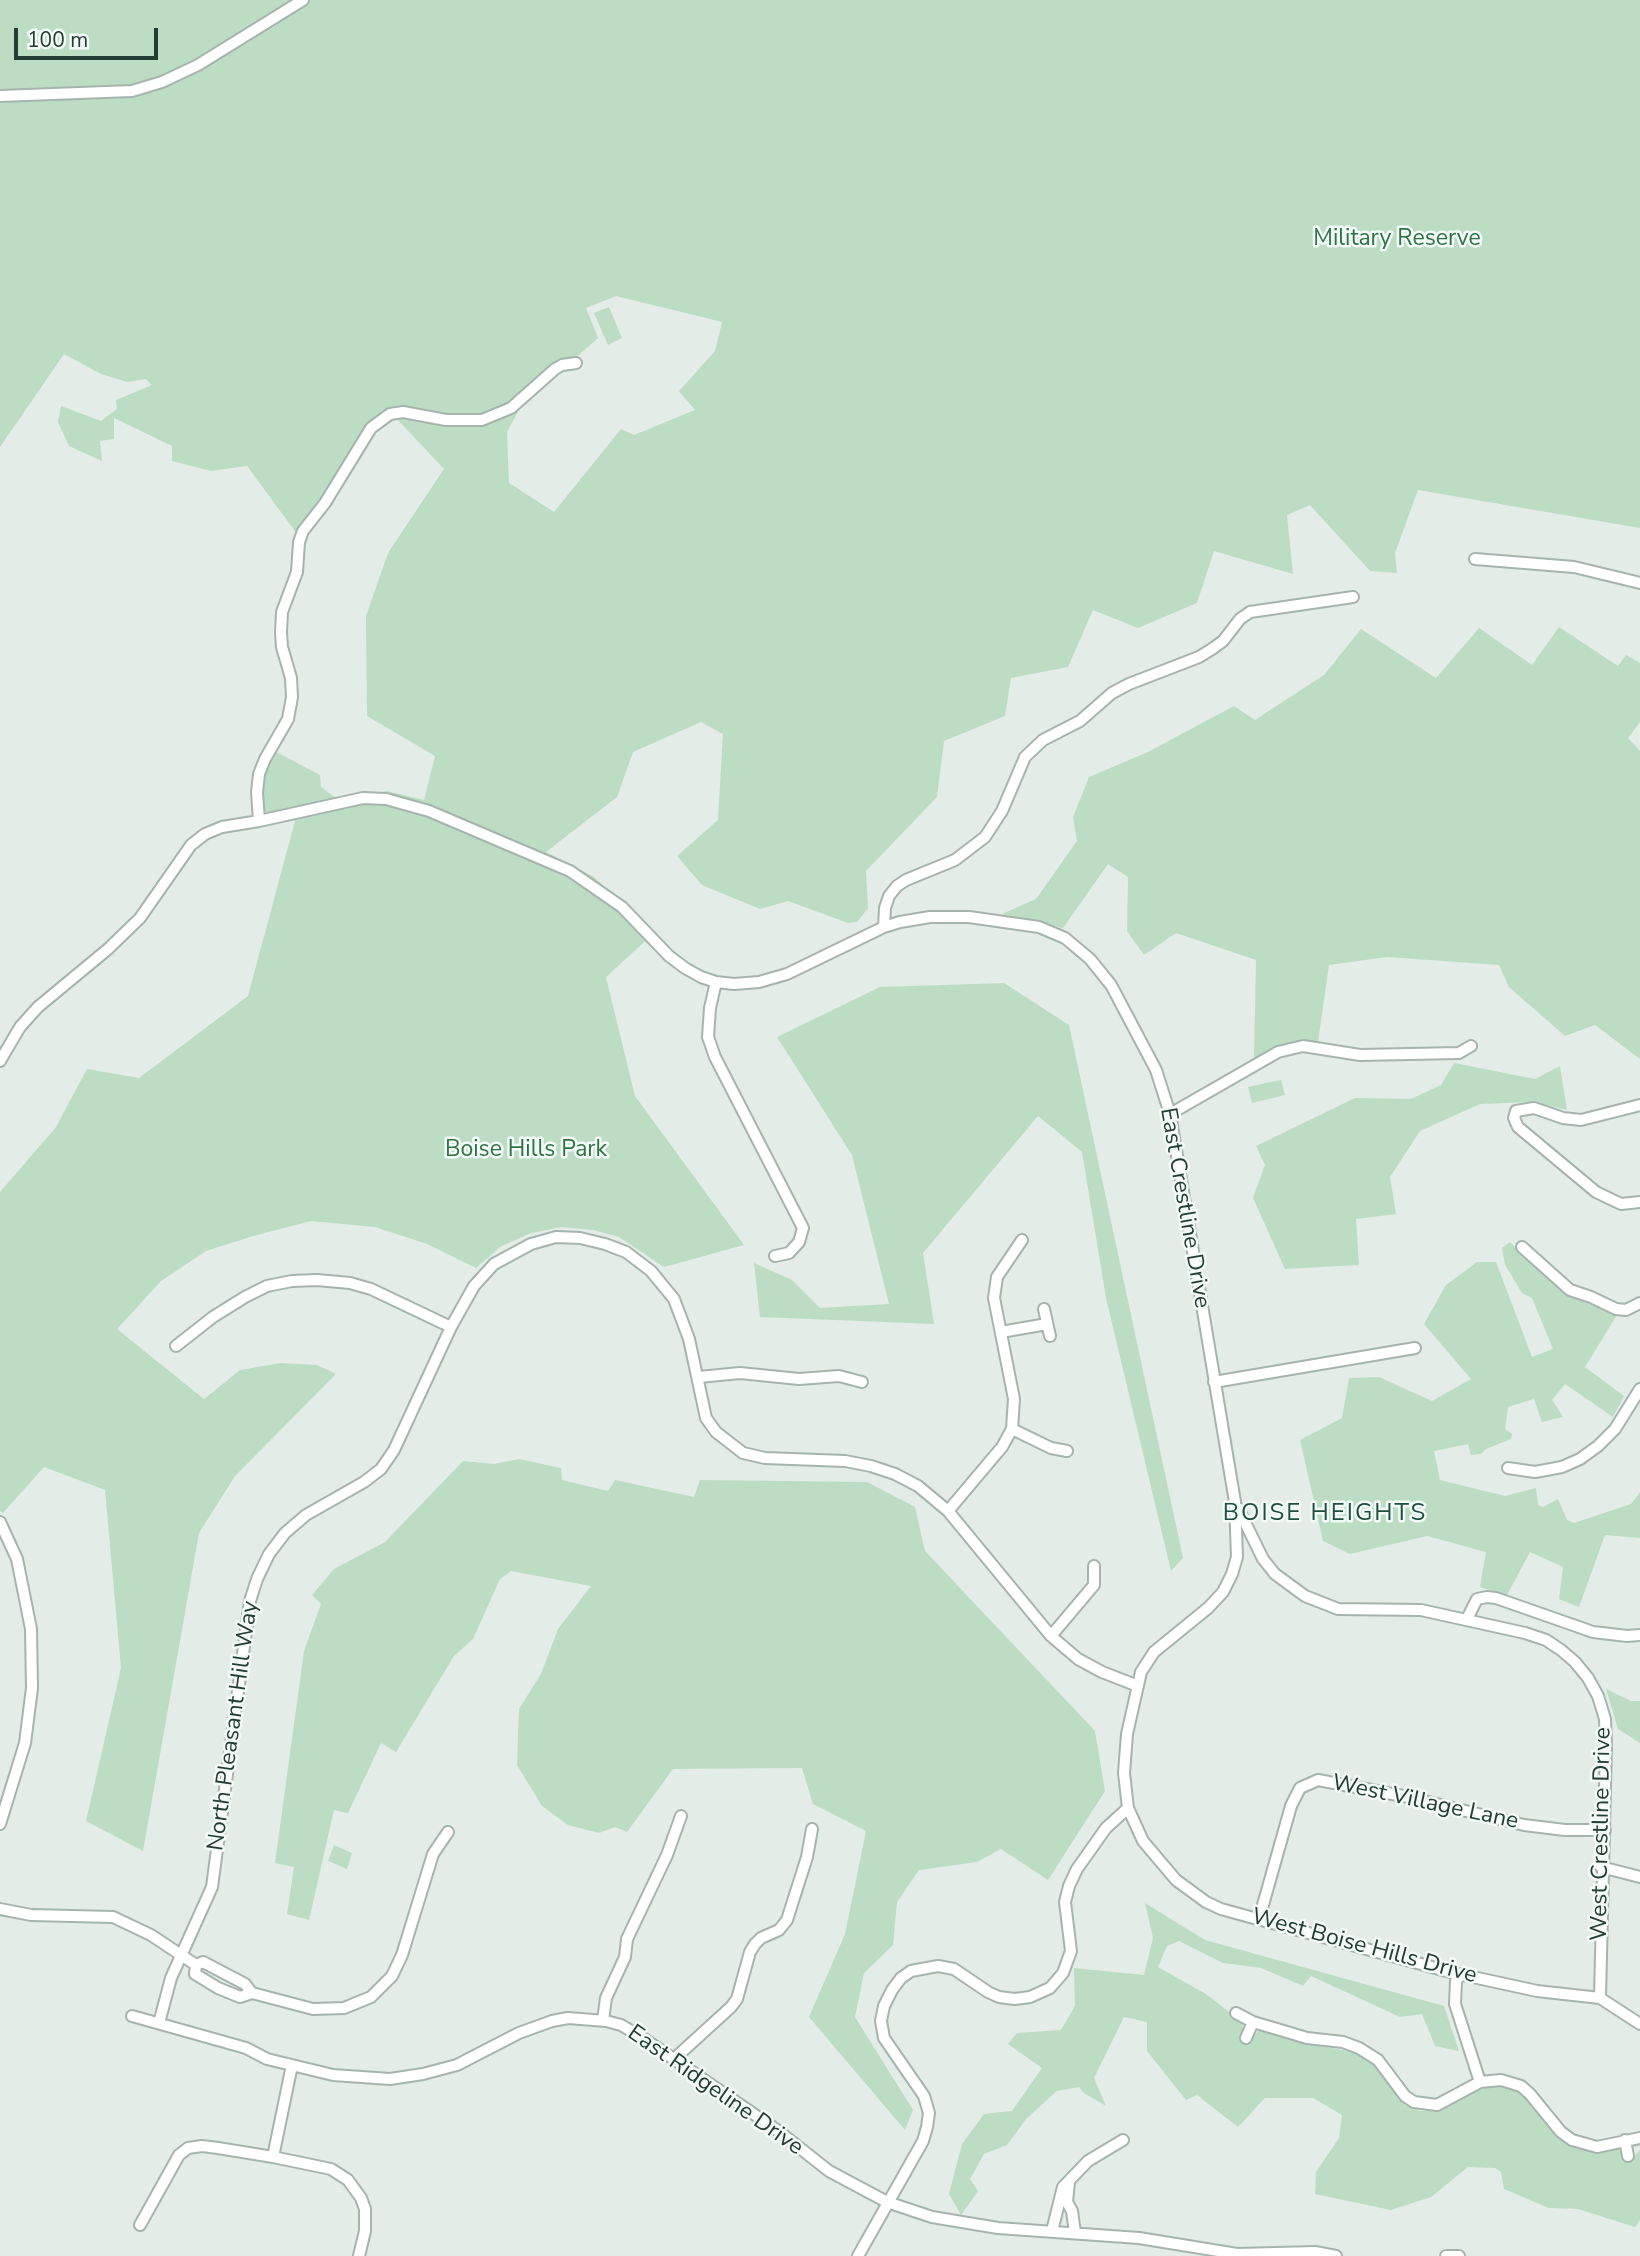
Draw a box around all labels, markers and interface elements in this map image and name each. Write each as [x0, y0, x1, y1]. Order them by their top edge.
scale bar [18, 14, 161, 58]
text: 100 m [27, 26, 88, 54]
park label: Military Reserve [1313, 225, 1481, 253]
street label: East Crestline Drive [1153, 1106, 1215, 1310]
park label: Boise Hills Park [445, 1136, 607, 1164]
district label: BOISE HEIGHTS [1224, 1500, 1426, 1528]
street label: North Pleasant Hill Way [203, 1599, 265, 1853]
street label: West Crestline Drive [1586, 1727, 1618, 1941]
street label: West Village Lane [1329, 1770, 1521, 1836]
street label: West Boise Hills Drive [1248, 1904, 1480, 1990]
street label: East Ridgeline Drive [622, 2020, 808, 2162]

